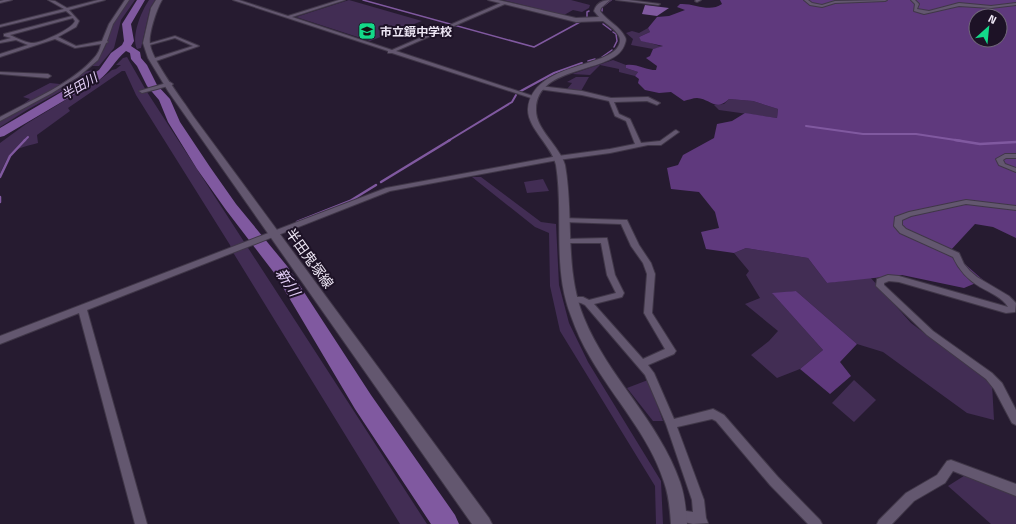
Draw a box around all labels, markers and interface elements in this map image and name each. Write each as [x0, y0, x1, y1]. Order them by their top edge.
north arrow [968, 8, 1008, 48]
text: N [986, 10, 1000, 28]
school or university icon: 市立鏡中学校 [357, 21, 377, 41]
place label: 市立鏡中学校 [380, 22, 452, 41]
water label: 半田川 [57, 66, 103, 105]
street label: 半田鬼塚線 [281, 224, 339, 292]
water label: 新川 [270, 263, 307, 303]

